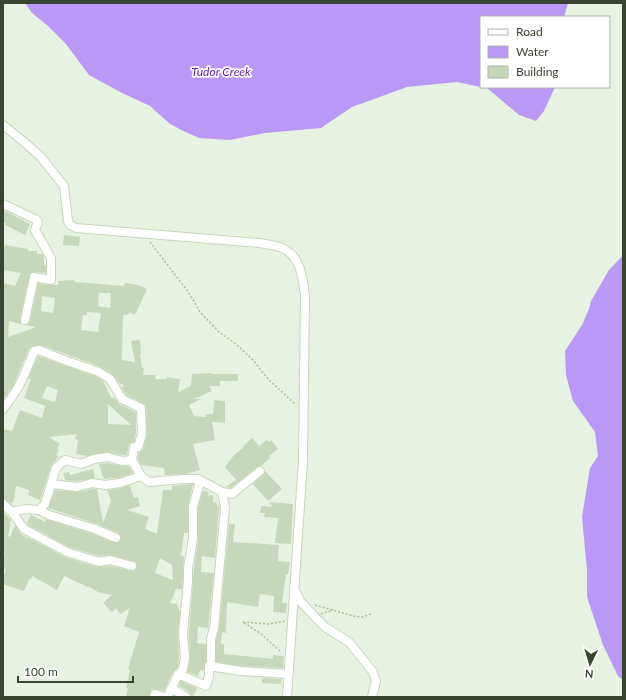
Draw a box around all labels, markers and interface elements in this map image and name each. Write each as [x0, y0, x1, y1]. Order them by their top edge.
legend [480, 16, 610, 88]
text: Road [516, 24, 543, 39]
text: Water [516, 44, 549, 59]
water label: Tudor Creek [191, 64, 251, 79]
text: Building [516, 64, 559, 79]
north arrow [570, 644, 610, 684]
scale bar [18, 658, 133, 684]
text: 100 m [24, 664, 58, 679]
text: N [584, 668, 594, 681]

